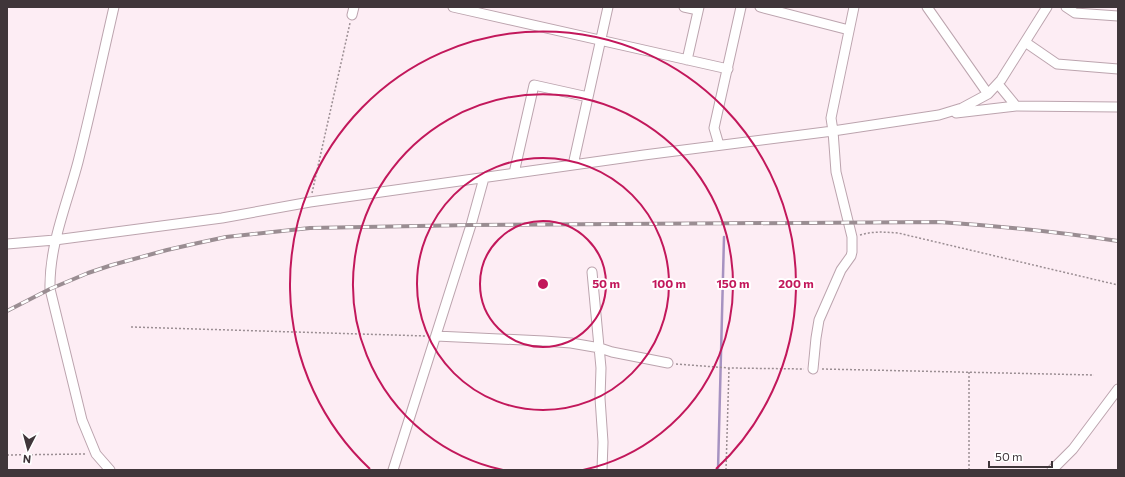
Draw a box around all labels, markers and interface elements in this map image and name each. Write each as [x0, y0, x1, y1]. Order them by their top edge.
text: 50 m [592, 276, 620, 290]
text: 100 m [652, 276, 686, 290]
text: 150 m [716, 276, 750, 290]
text: 200 m [778, 276, 814, 290]
centre of rings [536, 277, 550, 291]
north arrow [8, 429, 48, 469]
scale bar [989, 443, 1052, 469]
text: 50 m [995, 449, 1023, 463]
text: N [22, 453, 32, 466]

